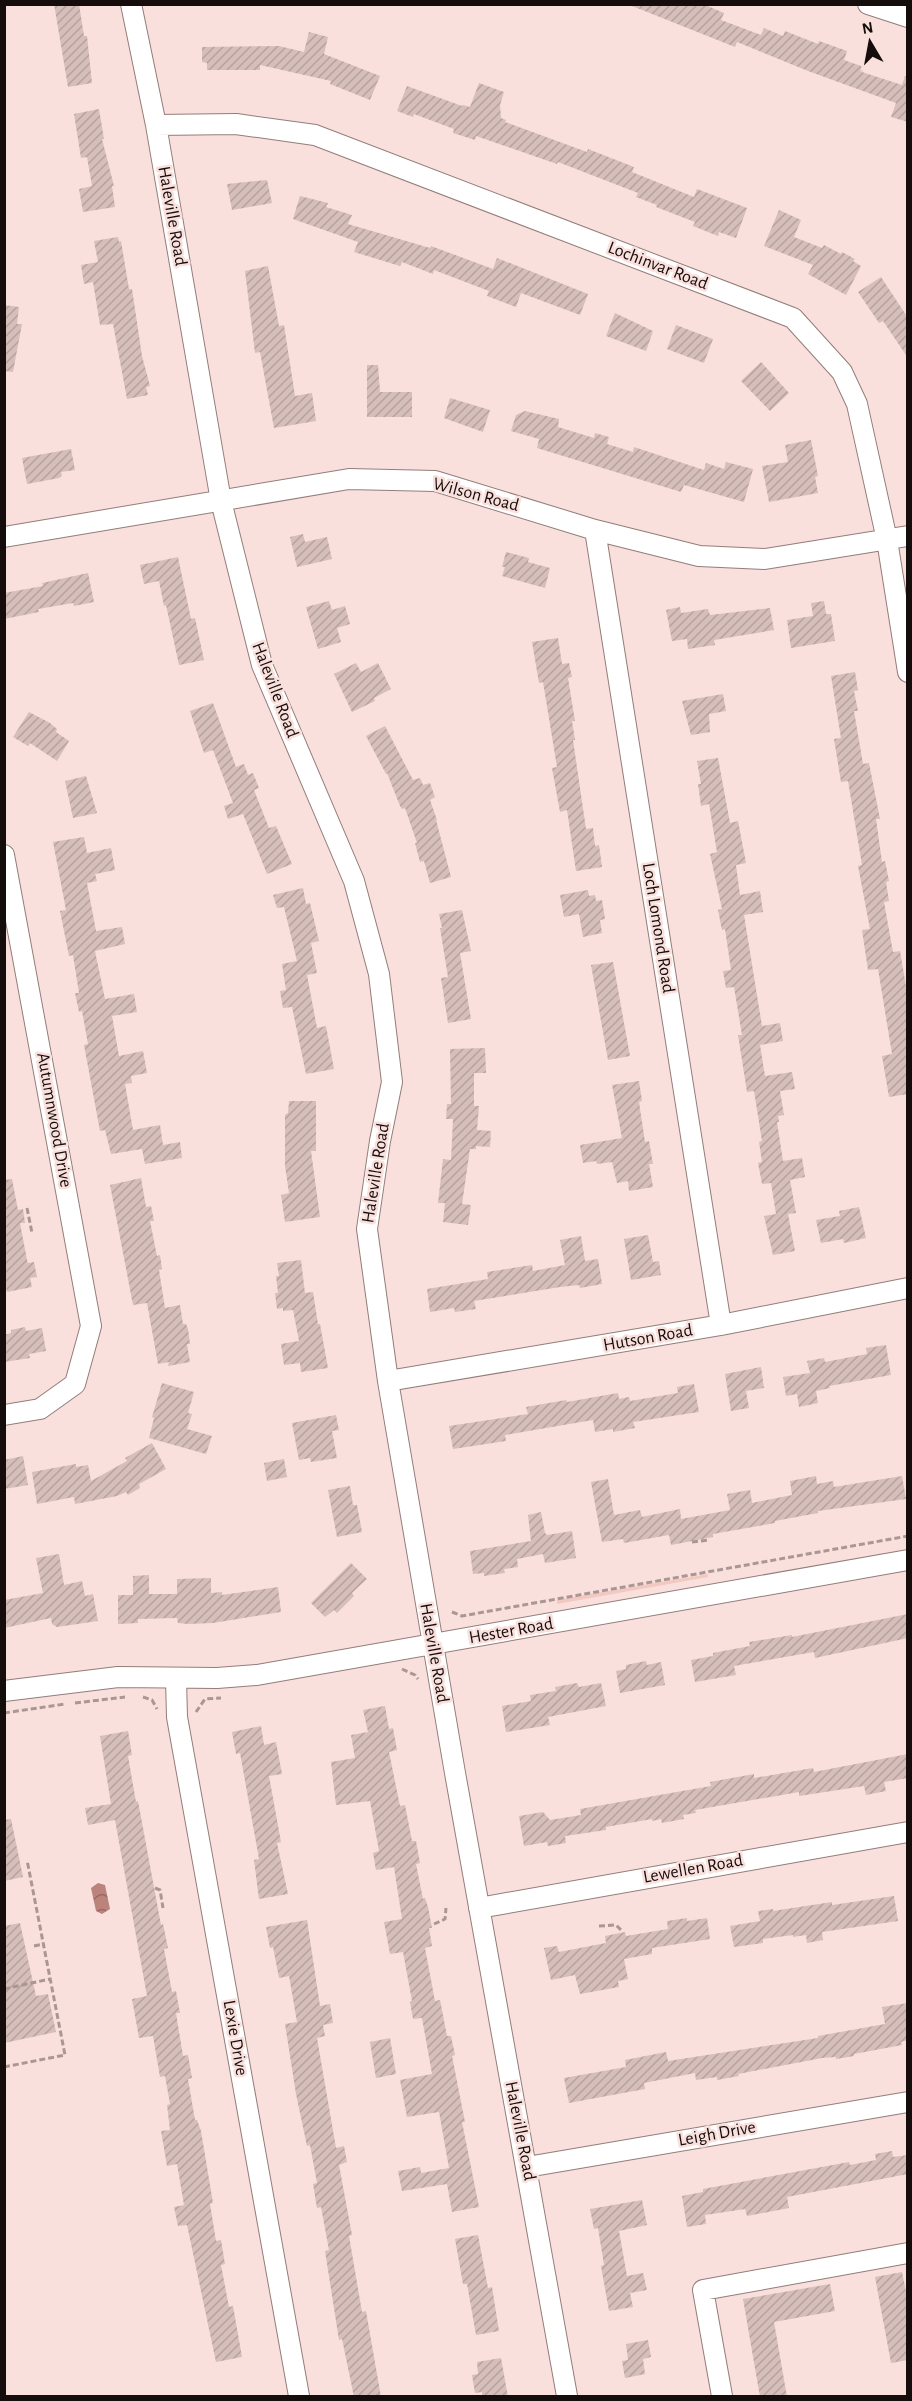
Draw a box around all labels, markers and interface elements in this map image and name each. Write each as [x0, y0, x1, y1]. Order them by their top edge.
north arrow [840, 12, 900, 72]
text: N [861, 19, 874, 37]
street label: Haleville Road [154, 165, 190, 267]
street label: Lochinvar Road [605, 239, 711, 293]
street label: Wilson Road [431, 475, 521, 515]
street label: Haleville Road [249, 640, 301, 740]
street label: Loch Lomond Road [639, 862, 677, 994]
street label: Autumnwood Drive [33, 1051, 75, 1189]
street label: Haleville Road [359, 1122, 393, 1224]
street label: Hutson Road [602, 1321, 694, 1355]
street label: Haleville Road [416, 1602, 452, 1704]
street label: Hester Road [467, 1615, 555, 1647]
street label: Lewellen Road [642, 1851, 744, 1887]
street label: Lexie Drive [220, 1999, 250, 2077]
street label: Haleville Road [502, 2080, 538, 2182]
street label: Leigh Drive [677, 2118, 757, 2150]

